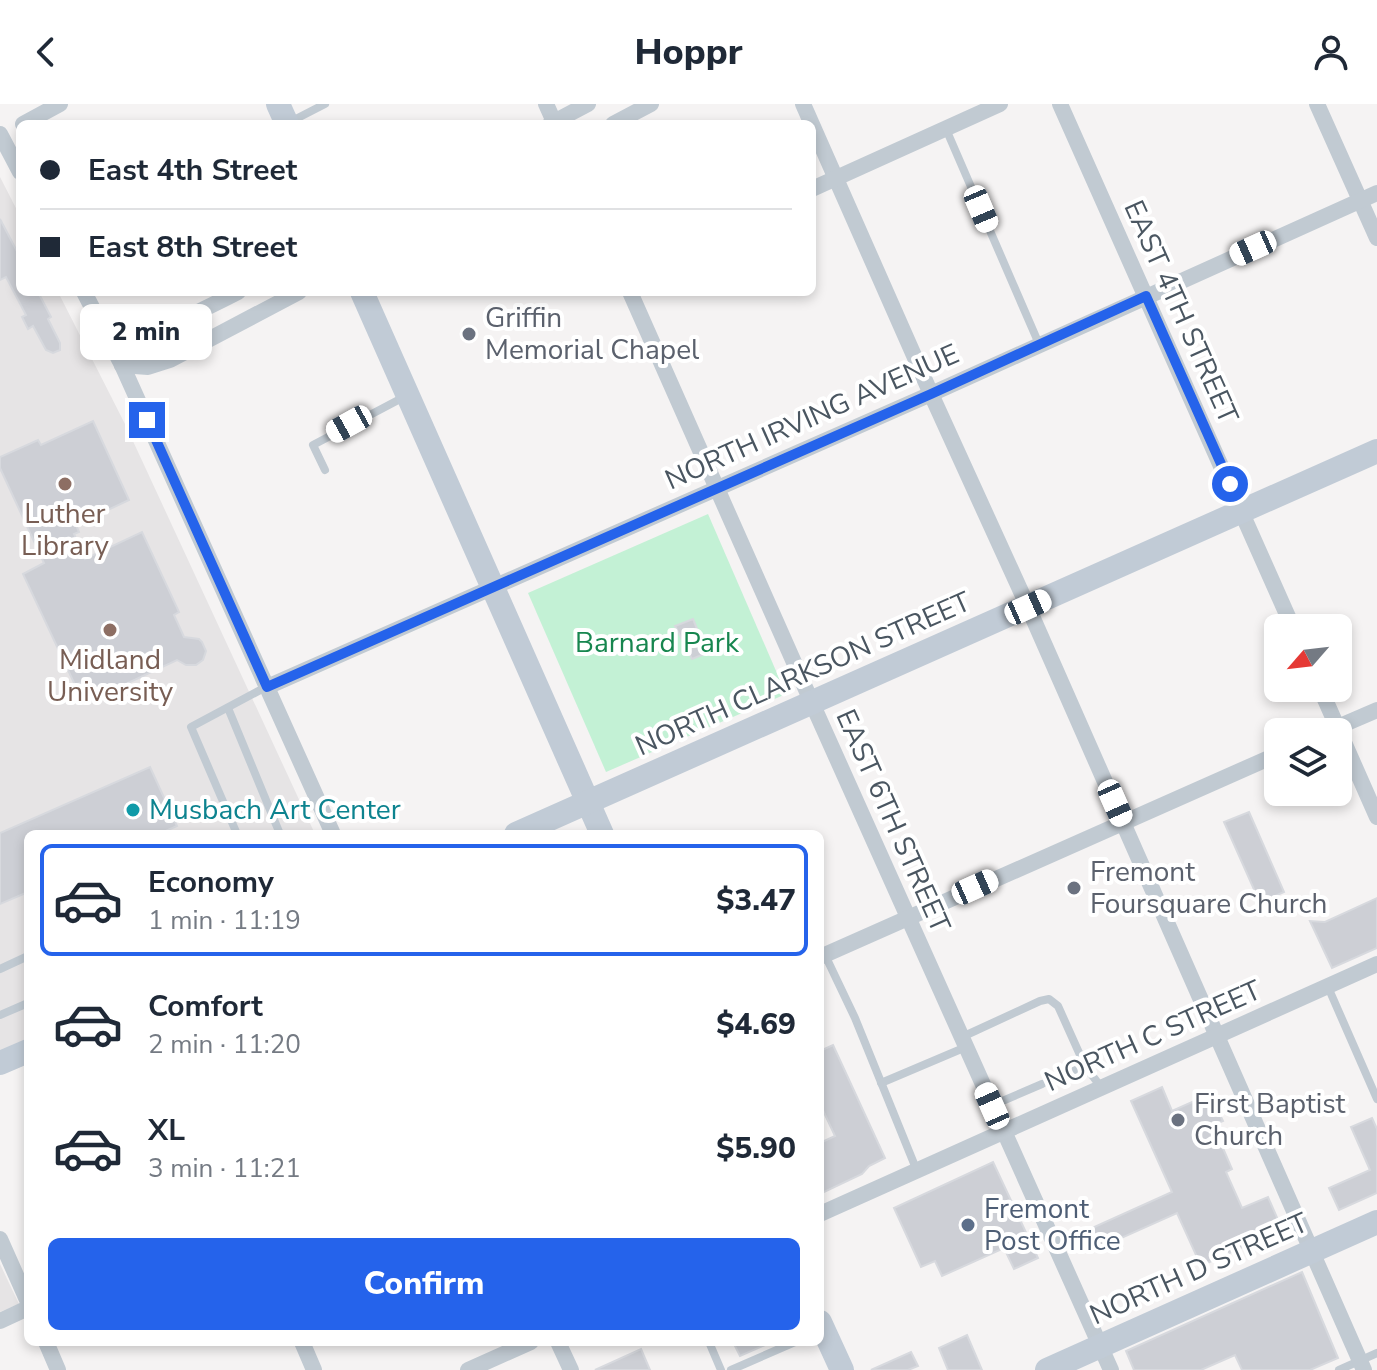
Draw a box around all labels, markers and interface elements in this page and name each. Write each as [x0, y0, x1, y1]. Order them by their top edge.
text: Hoppr [634, 28, 743, 77]
icon: back [24, 30, 68, 74]
icon: person [1309, 30, 1353, 74]
text: East 4th Street [88, 150, 297, 191]
car [961, 182, 1001, 236]
street label: EAST 4TH STREET [1115, 194, 1247, 430]
text: East 8th Street [88, 227, 297, 268]
car [1226, 227, 1280, 269]
place label: Griffin Memorial Chapel [485, 299, 700, 369]
callout: 2 min [81, 304, 213, 360]
text: 2 min [112, 314, 180, 349]
marker: Griffin Memorial Chapel [460, 325, 478, 343]
street label: NORTH IRVING AVENUE [659, 335, 965, 499]
route end [129, 402, 165, 438]
car [322, 402, 376, 446]
route start [1212, 466, 1248, 502]
marker: Luther Library [56, 475, 74, 493]
place label: Luther Library [21, 495, 110, 565]
street label: NORTH CLARKSON STREET [629, 583, 977, 765]
car [1001, 586, 1055, 628]
north arrow [1264, 614, 1352, 702]
map controls [1264, 614, 1352, 806]
marker: Midland University [101, 621, 119, 639]
park label: Barnard Park [575, 624, 740, 662]
place label: Midland University [47, 641, 174, 711]
street label: EAST 6TH STREET [827, 703, 959, 939]
button: layers [1264, 718, 1352, 806]
car [1094, 776, 1136, 830]
place label: Musbach Art Center [149, 791, 401, 829]
marker: Musbach Art Center [124, 801, 142, 819]
place label: Fremont Foursquare Church [1090, 853, 1327, 923]
text: Economy [148, 862, 274, 903]
icon: car [52, 864, 124, 936]
car [948, 866, 1002, 908]
marker: Fremont Foursquare Church [1065, 879, 1083, 897]
text: $3.47 [716, 880, 796, 921]
text: 1 min · 11:19 [148, 903, 301, 938]
street label: NORTH C STREET [1039, 971, 1267, 1101]
text: Comfort [148, 986, 263, 1027]
icon: car [52, 988, 124, 1060]
text: $4.69 [716, 1004, 796, 1045]
text: 2 min · 11:20 [148, 1027, 301, 1062]
car [971, 1079, 1013, 1133]
place label: First Baptist Church [1194, 1085, 1346, 1155]
text: XL [148, 1110, 185, 1151]
marker: First Baptist Church [1169, 1111, 1187, 1129]
icon: car [52, 1112, 124, 1184]
text: $5.90 [716, 1128, 796, 1169]
text: 3 min · 11:21 [148, 1151, 301, 1186]
place label: Fremont Post Office [984, 1190, 1121, 1260]
street label: NORTH D STREET [1084, 1204, 1314, 1334]
marker: Fremont Post Office [959, 1216, 977, 1234]
button: Confirm [48, 1238, 800, 1330]

